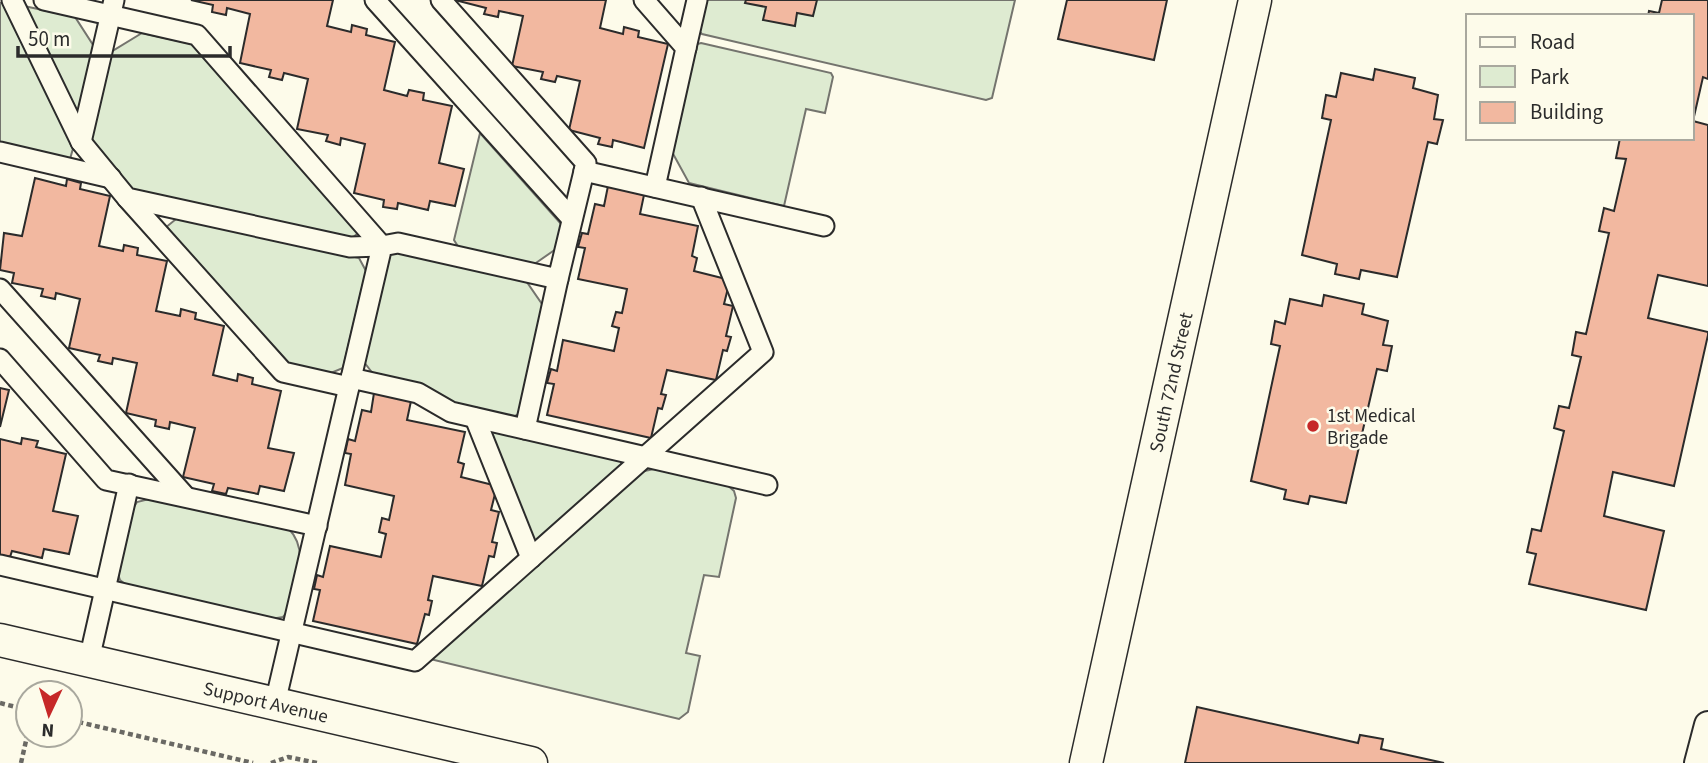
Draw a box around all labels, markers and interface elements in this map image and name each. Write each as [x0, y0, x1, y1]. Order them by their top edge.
scale bar [18, 14, 229, 58]
legend [1466, 14, 1694, 140]
text: 50 m [28, 24, 70, 54]
text: Road [1530, 27, 1575, 57]
text: Park [1530, 62, 1570, 92]
text: Building [1530, 97, 1604, 127]
street label: South 72nd Street [1143, 309, 1201, 455]
place label: 1st Medical Brigade [1327, 403, 1416, 452]
marker: 1st Medical Brigade [1305, 418, 1321, 434]
street label: Support Avenue [201, 676, 331, 731]
north arrow [14, 679, 84, 749]
text: N [41, 716, 55, 743]

